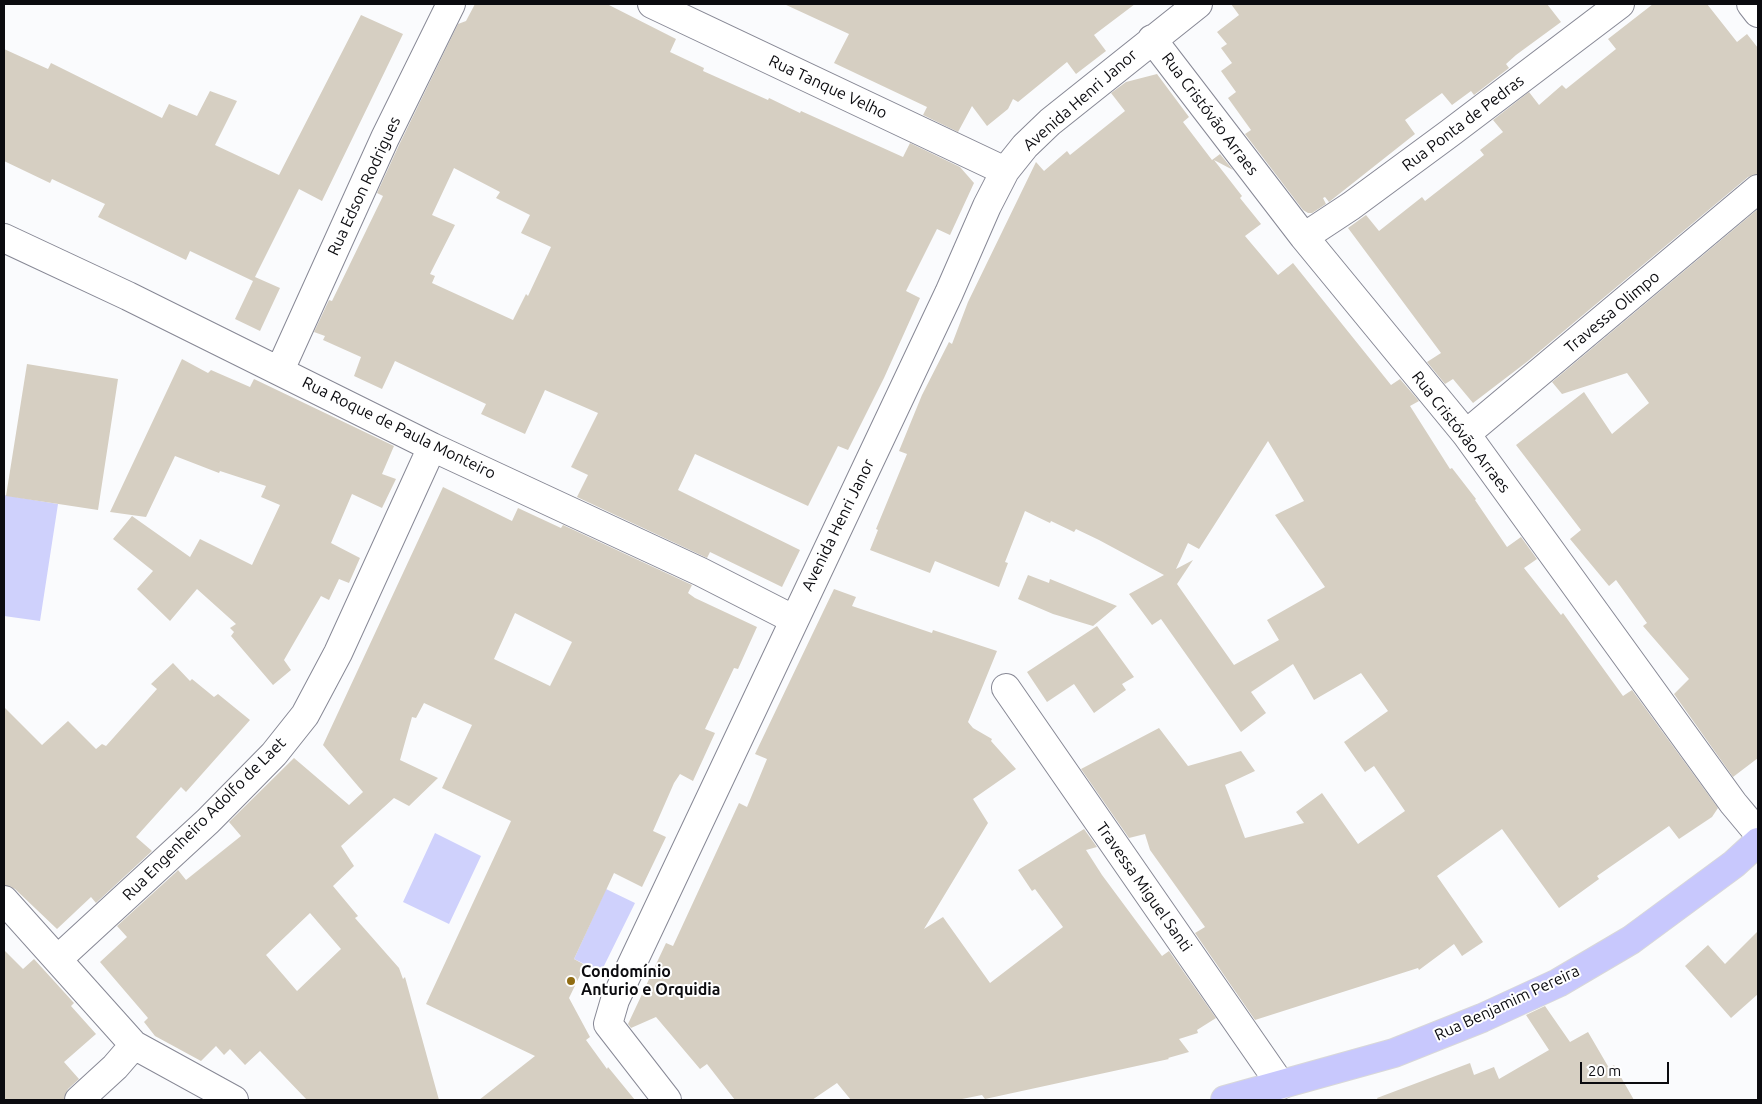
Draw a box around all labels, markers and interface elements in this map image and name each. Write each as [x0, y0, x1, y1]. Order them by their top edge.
street label: Avenida Henri Janor [1019, 45, 1141, 155]
street label: Rua Cristóvão Arraes [1158, 49, 1262, 179]
street label: Rua Tanque Velho [766, 51, 890, 123]
street label: Rua Ponta de Pedras [1398, 71, 1528, 175]
street label: Rua Edson Rodrigues [323, 114, 405, 258]
street label: Travessa Olimpo [1561, 267, 1663, 357]
street label: Rua Cristóvão Arraes [1408, 367, 1514, 497]
street label: Rua Roque de Paula Monteiro [299, 373, 499, 483]
street label: Avenida Henri Janor [798, 456, 878, 594]
street label: Rua Engenheiro Adolfo de Laet [118, 733, 290, 905]
street label: Travessa Miguel Santi [1092, 819, 1196, 955]
street label: Rua Benjamim Pereira [1432, 961, 1582, 1045]
place label: Condomínio Anturio e Orquidia [581, 962, 720, 1000]
marker: Condomínio Anturio e Orquidia [565, 975, 577, 987]
scale bar [1582, 1052, 1671, 1084]
text: 20 m [1588, 1062, 1621, 1079]

